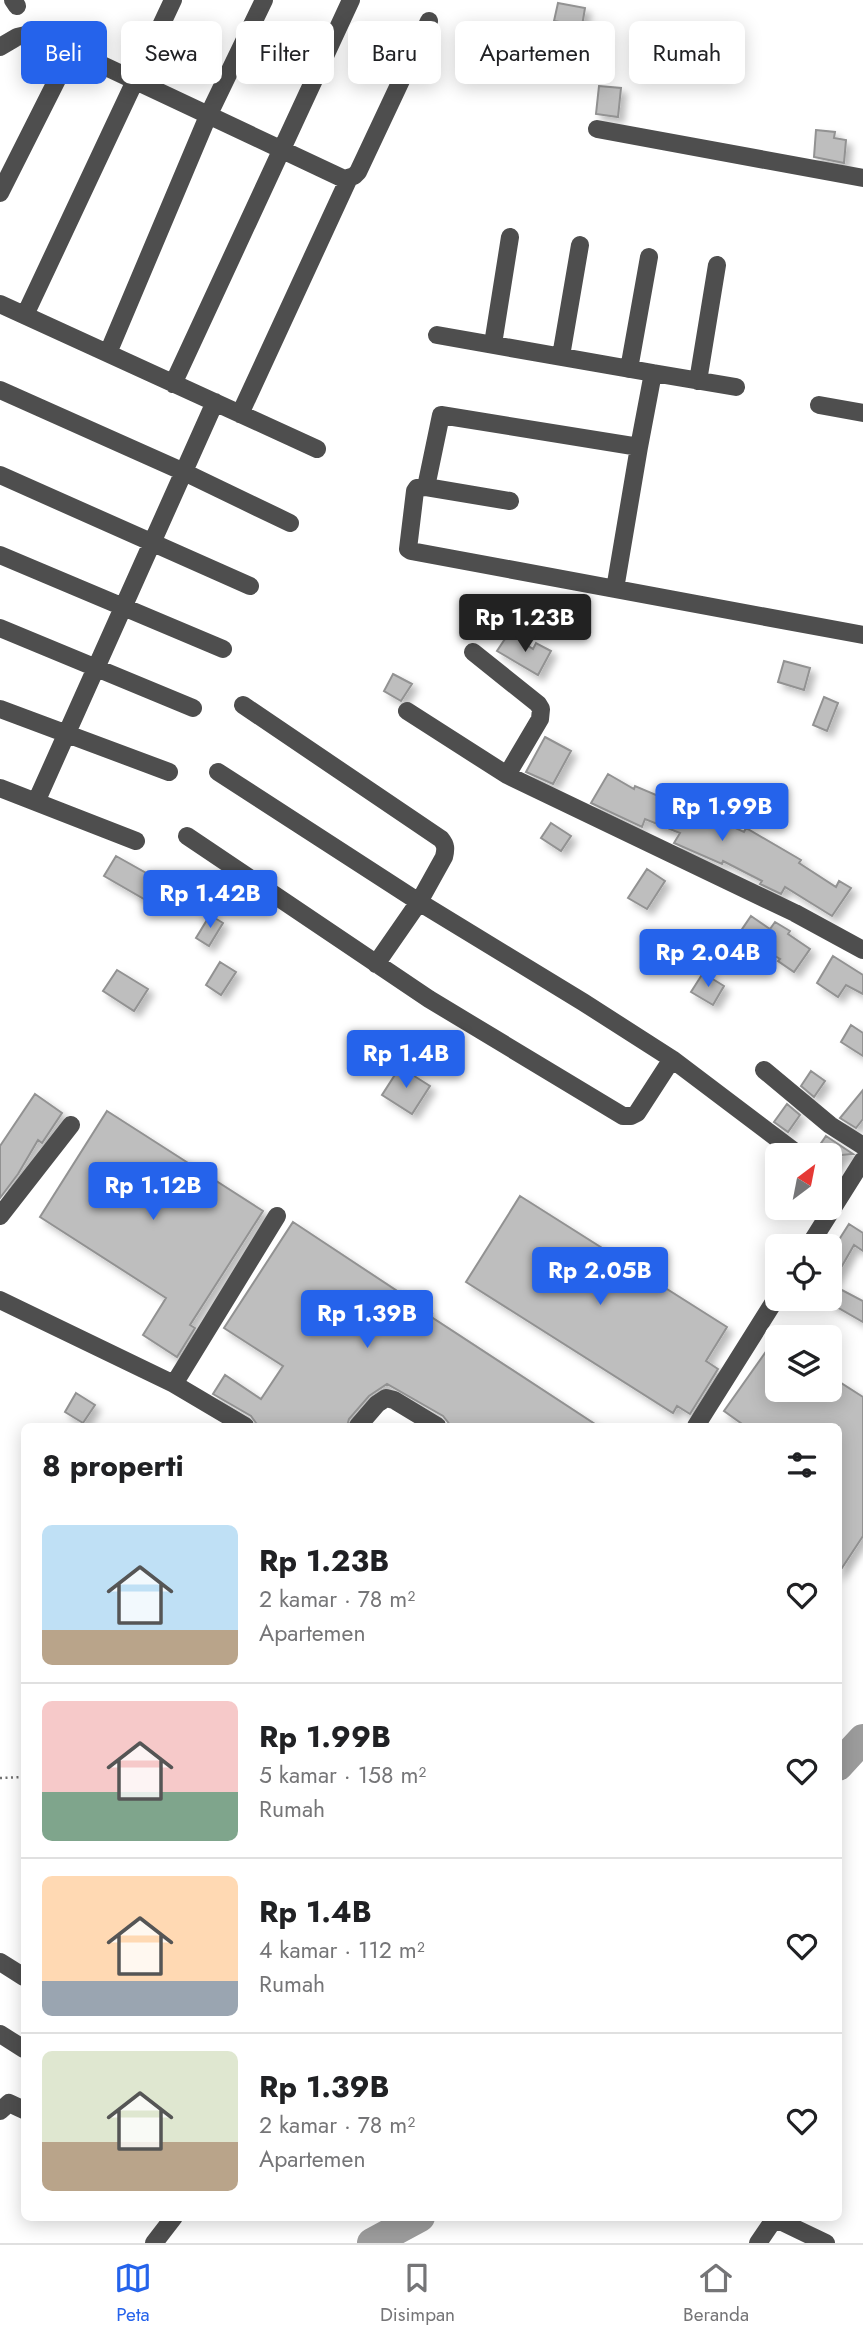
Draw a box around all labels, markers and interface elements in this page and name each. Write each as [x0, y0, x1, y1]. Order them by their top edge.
chip: Beli [21, 21, 107, 84]
chip: Sewa [121, 21, 222, 84]
chip: Filter [236, 21, 334, 84]
chip: Baru [348, 21, 441, 84]
chip: Apartemen [455, 21, 615, 84]
chip: Rumah [629, 21, 745, 84]
pin: Rp 1.23B [453, 594, 597, 654]
text: Rp 1.23B [475, 600, 575, 634]
pin: Rp 1.99B [650, 784, 794, 843]
text: Rp 1.99B [671, 789, 773, 823]
pin: Rp 1.42B [138, 870, 282, 930]
text: Rp 1.42B [159, 876, 261, 910]
pin: Rp 2.04B [636, 930, 780, 989]
text: Rp 2.04B [655, 935, 761, 969]
pin: Rp 1.4B [341, 1030, 471, 1090]
text: Rp 1.4B [363, 1036, 449, 1070]
north arrow [765, 1143, 842, 1220]
map controls [765, 1143, 842, 1402]
pin: Rp 1.12B [81, 1162, 225, 1222]
text: Rp 1.12B [104, 1168, 202, 1202]
button: locate [765, 1234, 842, 1311]
pin: Rp 2.05B [528, 1248, 672, 1307]
text: Rp 2.05B [548, 1253, 652, 1287]
pin: Rp 1.39B [295, 1290, 439, 1350]
text: Rp 1.39B [317, 1296, 417, 1330]
button: layers [765, 1325, 842, 1402]
text: 8 properti [42, 1444, 184, 1487]
icon: filters [783, 1446, 821, 1484]
text: Rp 1.23B [259, 1539, 389, 1582]
icon: home [98, 1553, 182, 1637]
icon: heart [783, 1576, 821, 1614]
text: 2 kamar · 78 m² [259, 1582, 415, 1616]
text: Apartemen [259, 1616, 365, 1650]
text: Rp 1.99B [259, 1715, 391, 1758]
icon: home [98, 1729, 182, 1813]
icon: heart [783, 1752, 821, 1790]
text: 5 kamar · 158 m² [259, 1758, 426, 1792]
text: Rumah [259, 1792, 325, 1826]
text: Rp 1.4B [259, 1890, 372, 1933]
icon: home [98, 1904, 182, 1988]
icon: heart [783, 1927, 821, 1965]
text: 4 kamar · 112 m² [259, 1933, 425, 1967]
text: Rumah [259, 1967, 325, 2001]
text: Rp 1.39B [259, 2065, 389, 2108]
icon: home [98, 2079, 182, 2163]
icon: heart [783, 2102, 821, 2140]
text: 2 kamar · 78 m² [259, 2108, 415, 2142]
text: Apartemen [259, 2142, 365, 2176]
tab: Peta [114, 2259, 152, 2328]
tab: Disimpan [380, 2259, 455, 2328]
tab: Beranda [683, 2259, 749, 2328]

